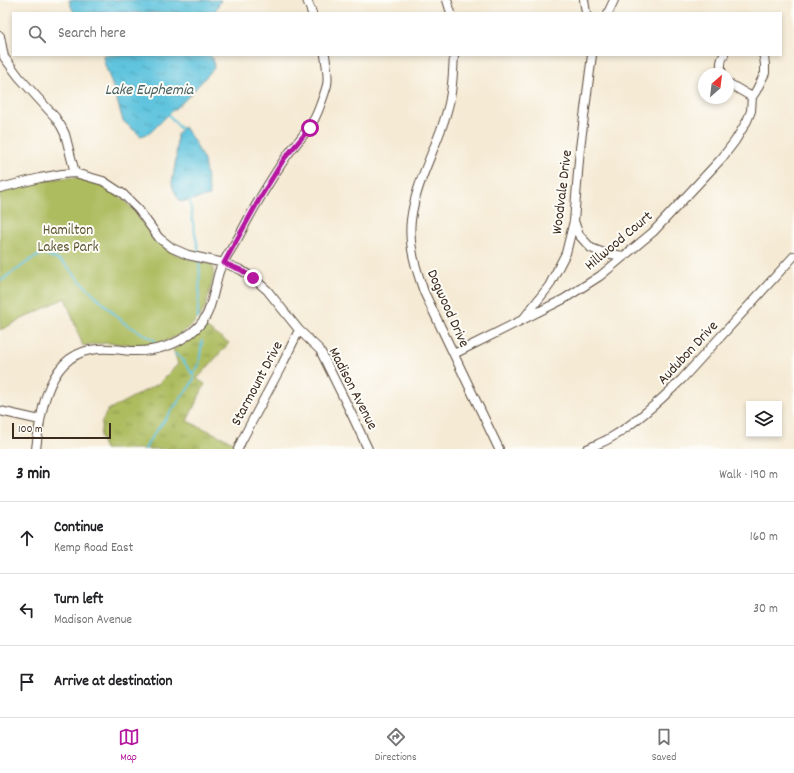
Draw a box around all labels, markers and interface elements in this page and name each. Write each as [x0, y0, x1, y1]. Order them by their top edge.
search box [12, 12, 782, 56]
icon: search [26, 23, 48, 45]
text: Search here [58, 23, 126, 45]
north arrow [698, 68, 734, 104]
water label: Lake Euphemia [105, 79, 195, 102]
route start [301, 119, 319, 137]
street label: Woodvale Drive [547, 148, 579, 236]
street label: Hillwood Court [581, 206, 658, 277]
park label: Hamilton Lakes Park [37, 220, 99, 259]
street label: Dogwood Drive [420, 266, 474, 352]
route end [244, 269, 262, 287]
street label: Audubon Drive [653, 316, 724, 390]
street label: Starmount Drive [226, 337, 289, 430]
street label: Madison Avenue [322, 344, 383, 434]
map controls [746, 401, 782, 437]
button: layers [746, 401, 782, 437]
scale bar [12, 421, 111, 440]
text: 100 m [18, 422, 42, 438]
text: 3 min [16, 463, 50, 487]
text: Walk · 190 m [719, 466, 778, 485]
text: Continue [54, 517, 103, 539]
icon: ahead [16, 527, 38, 549]
text: 160 m [750, 528, 778, 547]
text: Kemp Road East [54, 539, 133, 558]
text: Turn left [54, 589, 103, 611]
icon: left [16, 599, 38, 621]
text: 30 m [753, 600, 778, 619]
text: Madison Avenue [54, 611, 132, 630]
icon: arrive [16, 671, 38, 693]
text: Arrive at destination [54, 671, 172, 693]
tab: Map [118, 726, 140, 766]
tab: Directions [375, 726, 417, 766]
tab: Saved [652, 726, 676, 766]

